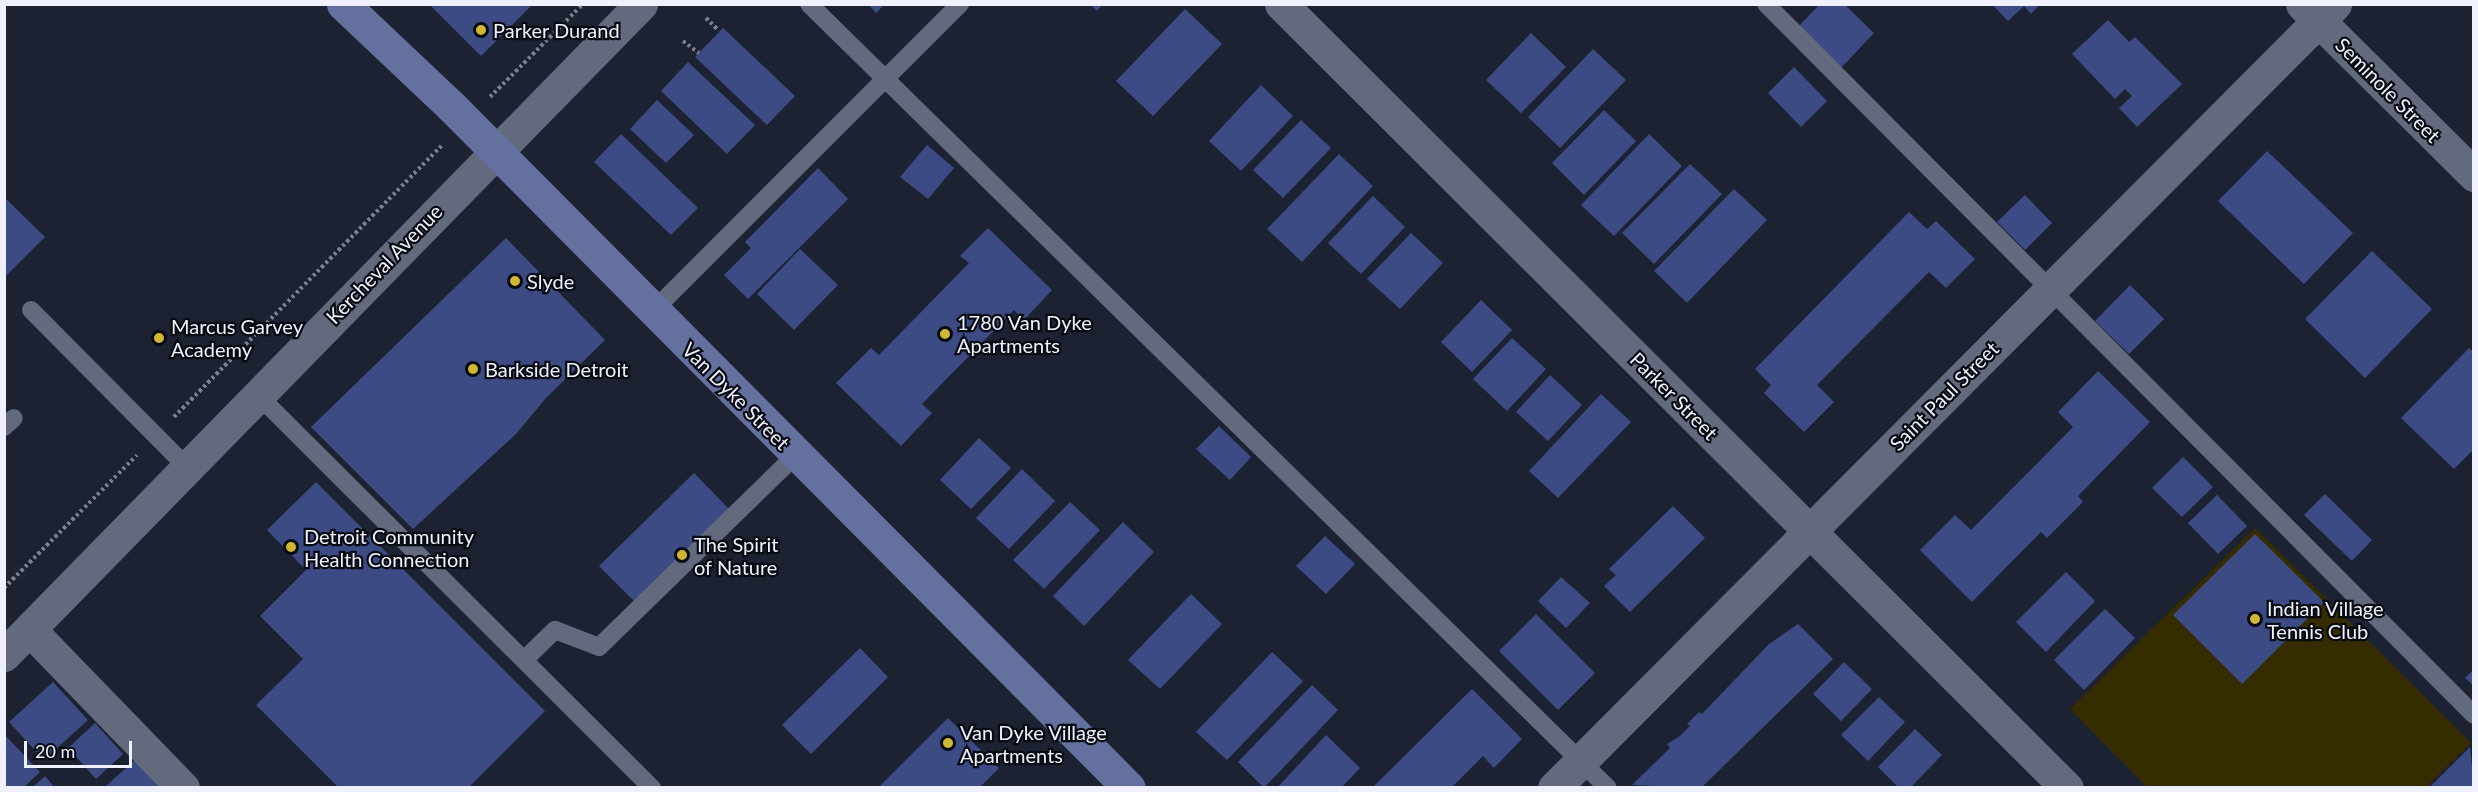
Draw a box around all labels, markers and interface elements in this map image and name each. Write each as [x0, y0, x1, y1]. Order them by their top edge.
place label: Parker Durand [493, 18, 620, 42]
marker: Parker Durand [474, 23, 488, 37]
street label: Seminole Street [2331, 33, 2445, 147]
street label: Kercheval Avenue [321, 199, 447, 329]
place label: Slyde [527, 269, 574, 293]
marker: Slyde [508, 274, 522, 288]
place label: 1780 Van Dyke Apartments [957, 310, 1092, 357]
place label: Marcus Garvey Academy [171, 314, 303, 361]
marker: 1780 Van Dyke Apartments [938, 327, 952, 341]
marker: Marcus Garvey Academy [152, 331, 166, 345]
street label: Van Dyke Street [677, 337, 795, 455]
street label: Saint Paul Street [1885, 337, 2003, 455]
street label: Parker Street [1625, 347, 1723, 445]
place label: Barkside Detroit [485, 357, 628, 381]
marker: Barkside Detroit [466, 362, 480, 376]
place label: Detroit Community Health Connection [304, 524, 474, 571]
place label: The Spirit of Nature [694, 532, 778, 579]
marker: Detroit Community Health Connection [282, 538, 300, 556]
marker: The Spirit of Nature [675, 548, 689, 562]
place label: Indian Village Tennis Club [2267, 596, 2384, 643]
marker: Indian Village Tennis Club [2248, 612, 2262, 626]
place label: Van Dyke Village Apartments [960, 720, 1108, 767]
scale bar [27, 729, 135, 767]
marker: Van Dyke Village Apartments [941, 736, 955, 750]
text: 20 m [35, 740, 75, 762]

